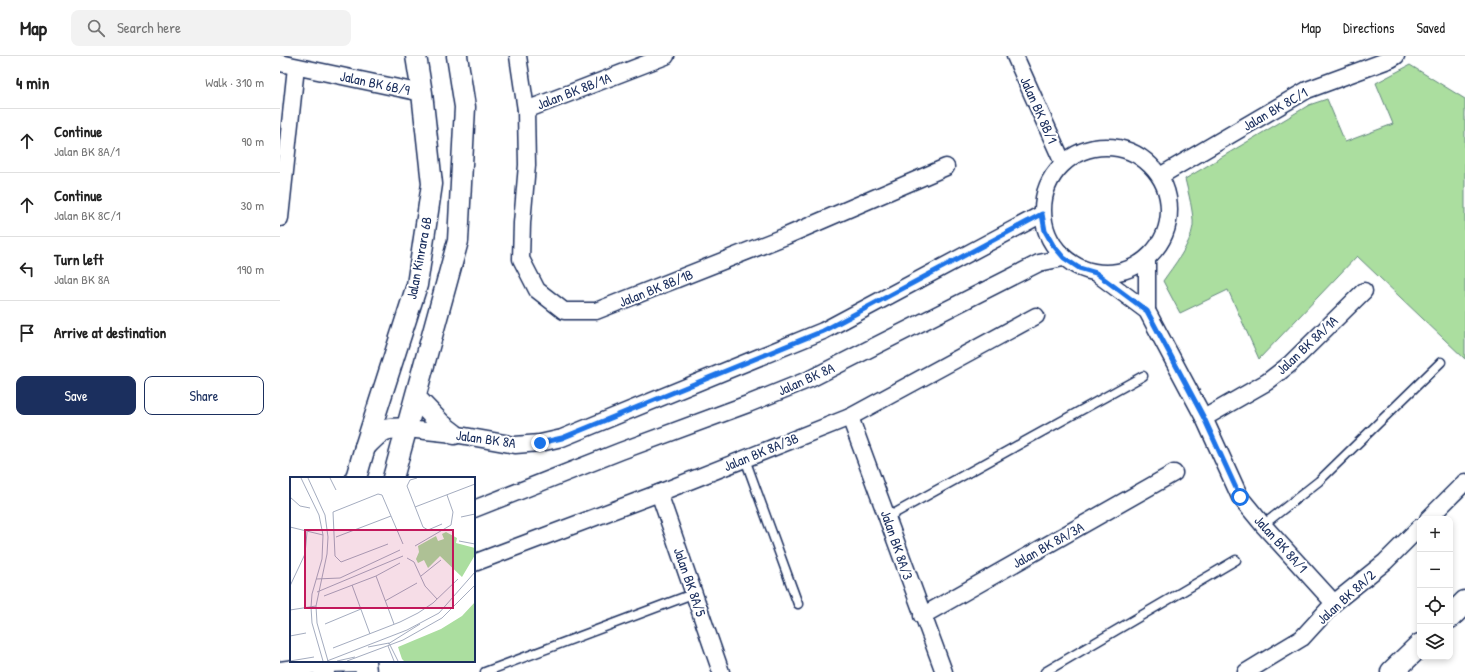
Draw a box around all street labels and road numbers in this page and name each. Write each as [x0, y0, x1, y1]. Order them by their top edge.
street label: Jalan BK 6B/9 [338, 66, 412, 99]
street label: Jalan BK 8B/1A [534, 68, 614, 113]
street label: Jalan BK 8B/1 [1016, 73, 1063, 146]
street label: Jalan BK 8C/1 [1239, 82, 1311, 135]
street label: Jalan Kinrara 6B [401, 215, 436, 301]
street label: Jalan BK 8B/1B [616, 264, 696, 311]
street label: Jalan BK 8A/1A [1272, 311, 1342, 378]
street label: Jalan BK 8A [775, 358, 837, 399]
street label: Jalan BK 8A [455, 425, 517, 452]
street label: Jalan BK 8A/3B [721, 428, 801, 475]
street label: Jalan BK 8A/3 [877, 508, 918, 582]
street label: Jalan BK 8A/1 [1251, 511, 1312, 576]
street label: Jalan BK 8A/3A [1009, 517, 1087, 572]
street label: Jalan BK 8A/5 [670, 545, 711, 619]
street label: Jalan BK 8A/2 [1312, 565, 1379, 628]

